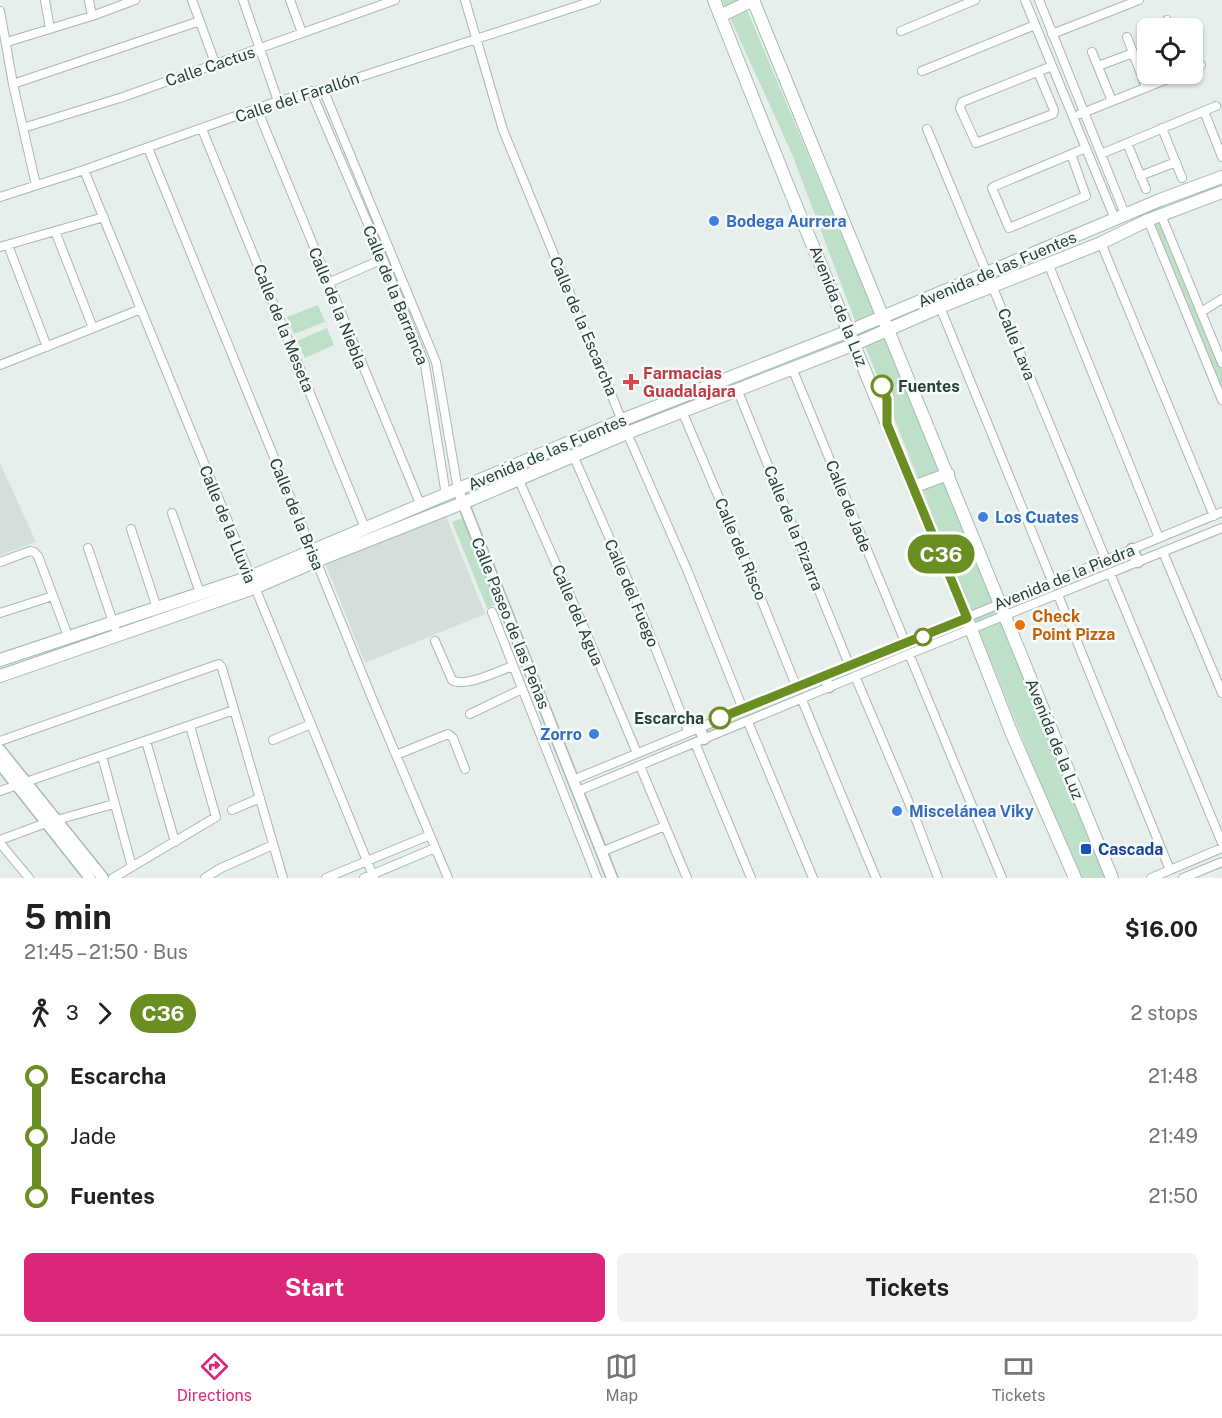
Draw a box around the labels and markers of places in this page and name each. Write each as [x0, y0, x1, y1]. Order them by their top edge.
place label: Bodega Aurrera [726, 212, 846, 231]
marker: Bodega Aurrera [707, 214, 721, 228]
place label: Farmacias Guadalajara [643, 364, 736, 401]
marker: Farmacias Guadalajara [624, 375, 638, 389]
marker: Fuentes [871, 375, 893, 397]
place label: Fuentes [898, 377, 960, 396]
place label: Los Cuates [995, 508, 1079, 527]
marker: Los Cuates [976, 510, 990, 524]
place label: Check Point Pizza [1032, 607, 1115, 644]
marker: Check Point Pizza [1013, 618, 1027, 632]
unlabelled marker [914, 628, 932, 646]
marker: Escarcha [709, 707, 731, 729]
place label: Escarcha [634, 709, 704, 728]
place label: Zorro [540, 725, 582, 744]
marker: Zorro [587, 727, 601, 741]
place label: Miscelánea Viky [909, 802, 1034, 821]
marker: Miscelánea Viky [890, 804, 904, 818]
place label: Cascada [1098, 840, 1163, 859]
marker: Cascada [1079, 842, 1093, 856]

